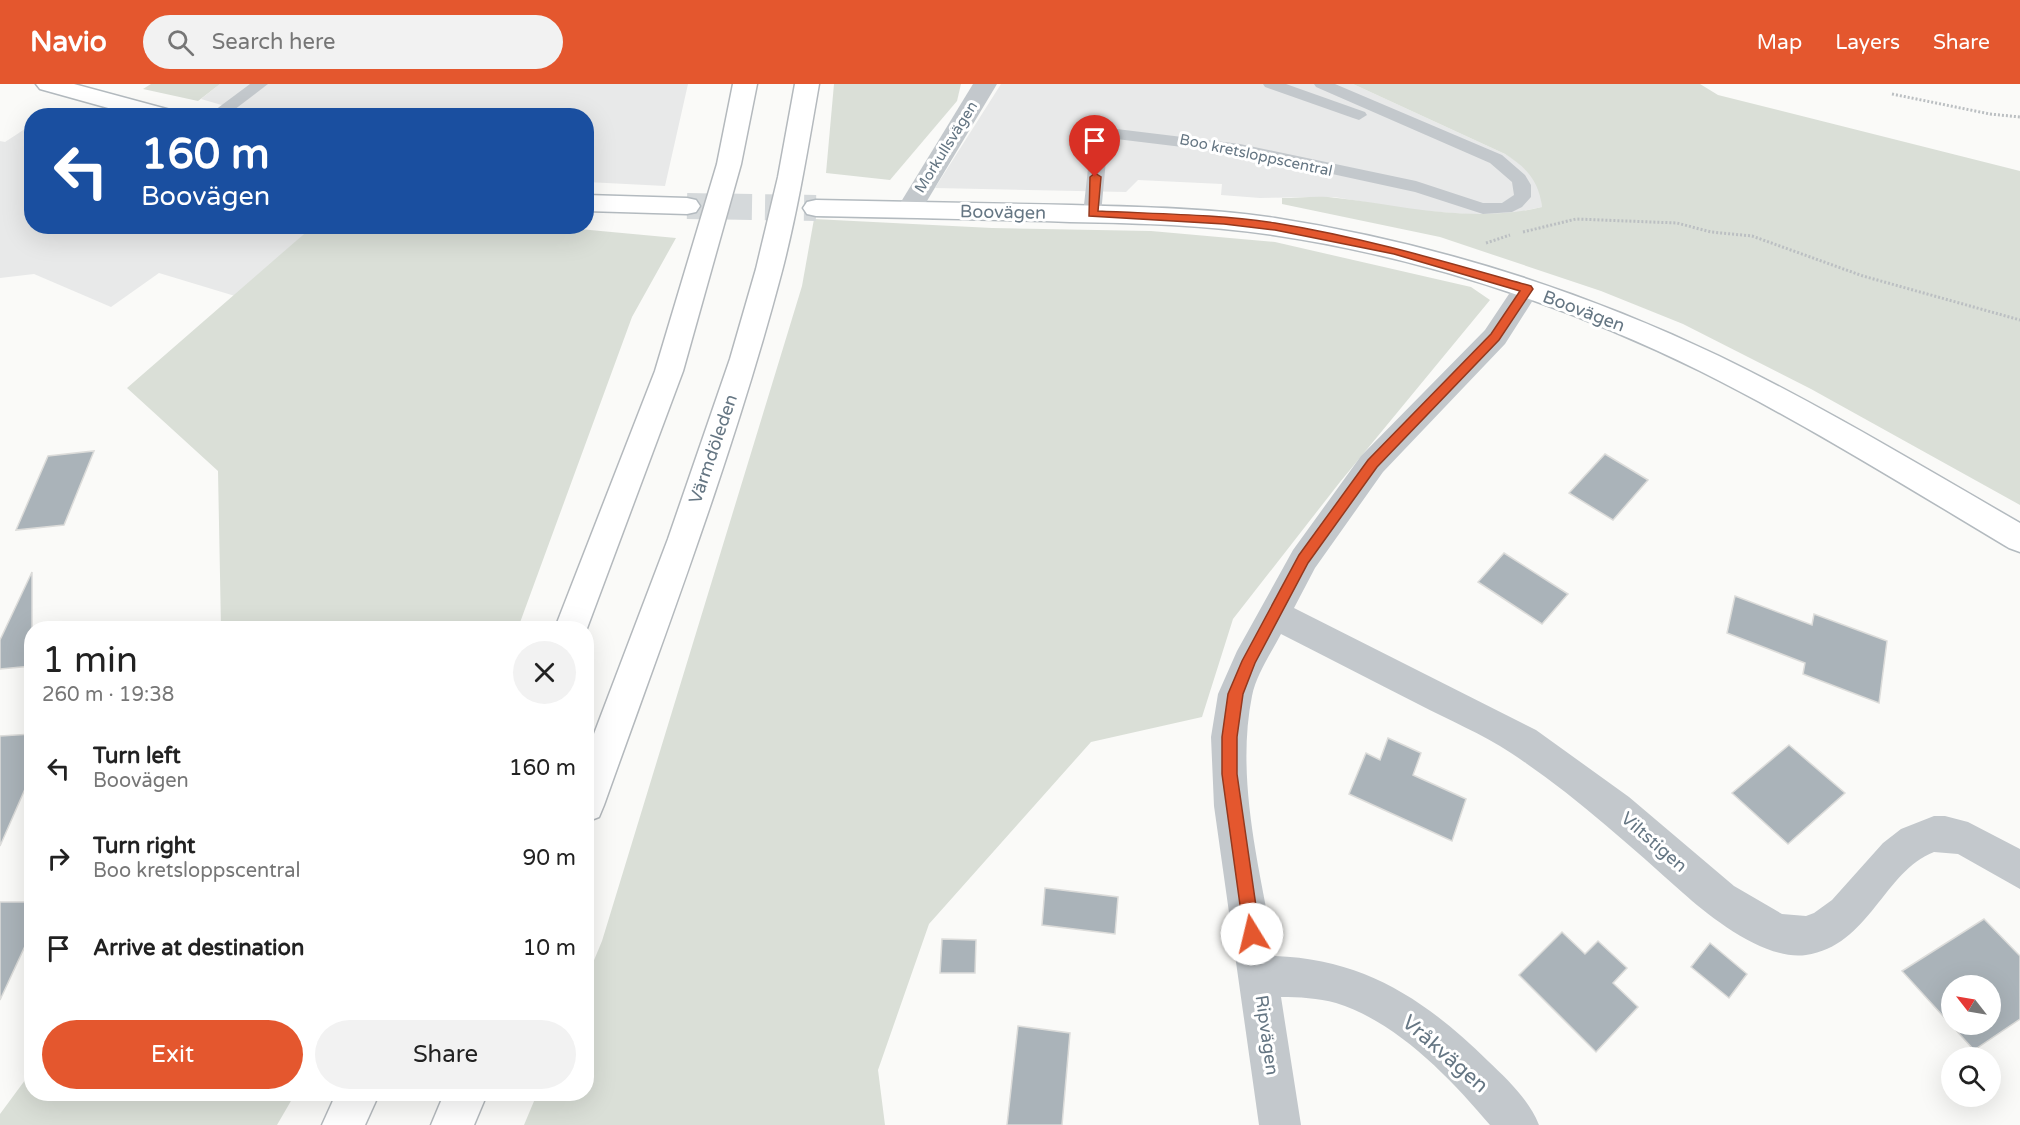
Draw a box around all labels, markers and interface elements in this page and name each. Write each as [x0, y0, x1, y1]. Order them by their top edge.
search box [143, 15, 563, 69]
text: Navio [30, 25, 107, 59]
icon: search [164, 26, 197, 59]
text: Search here [212, 29, 336, 55]
text: Map [1757, 30, 1802, 55]
text: Layers [1835, 30, 1900, 55]
text: Share [1933, 30, 1990, 55]
street label: Morkullsvägen [911, 98, 981, 196]
pin [1069, 115, 1120, 177]
icon: arrive [1078, 124, 1111, 157]
text: 160 m [141, 129, 270, 180]
street label: Boo kretsloppscentral [1178, 130, 1334, 180]
icon: left [42, 132, 120, 210]
text: Boovägen [141, 180, 270, 213]
street label: Boovägen [960, 200, 1046, 224]
street label: Boovägen [1540, 285, 1628, 337]
street label: Värmdöleden [684, 391, 742, 507]
text: 1 min [42, 639, 138, 682]
button: close [513, 641, 576, 704]
text: 260 m · 19:38 [42, 683, 174, 707]
text: Turn left [93, 743, 181, 769]
icon: left [42, 752, 75, 785]
text: 160 m [509, 755, 576, 781]
text: Boovägen [93, 769, 189, 793]
street label: Viltstigen [1616, 807, 1692, 877]
text: Turn right [93, 833, 195, 859]
icon: right [42, 842, 75, 875]
text: 90 m [522, 845, 576, 871]
text: Boo kretsloppscentral [93, 859, 300, 883]
position arrow [1220, 902, 1284, 966]
icon: arrive [42, 932, 75, 965]
text: Arrive at destination [93, 935, 304, 961]
text: 10 m [522, 935, 576, 961]
north arrow [1941, 975, 2001, 1035]
map controls [1941, 975, 2001, 1107]
street label: Ripvägen [1250, 994, 1284, 1076]
street label: Vråkvägen [1397, 1010, 1493, 1098]
button: Exit [42, 1020, 303, 1089]
button: Share [315, 1020, 576, 1089]
button: search [1941, 1047, 2001, 1107]

